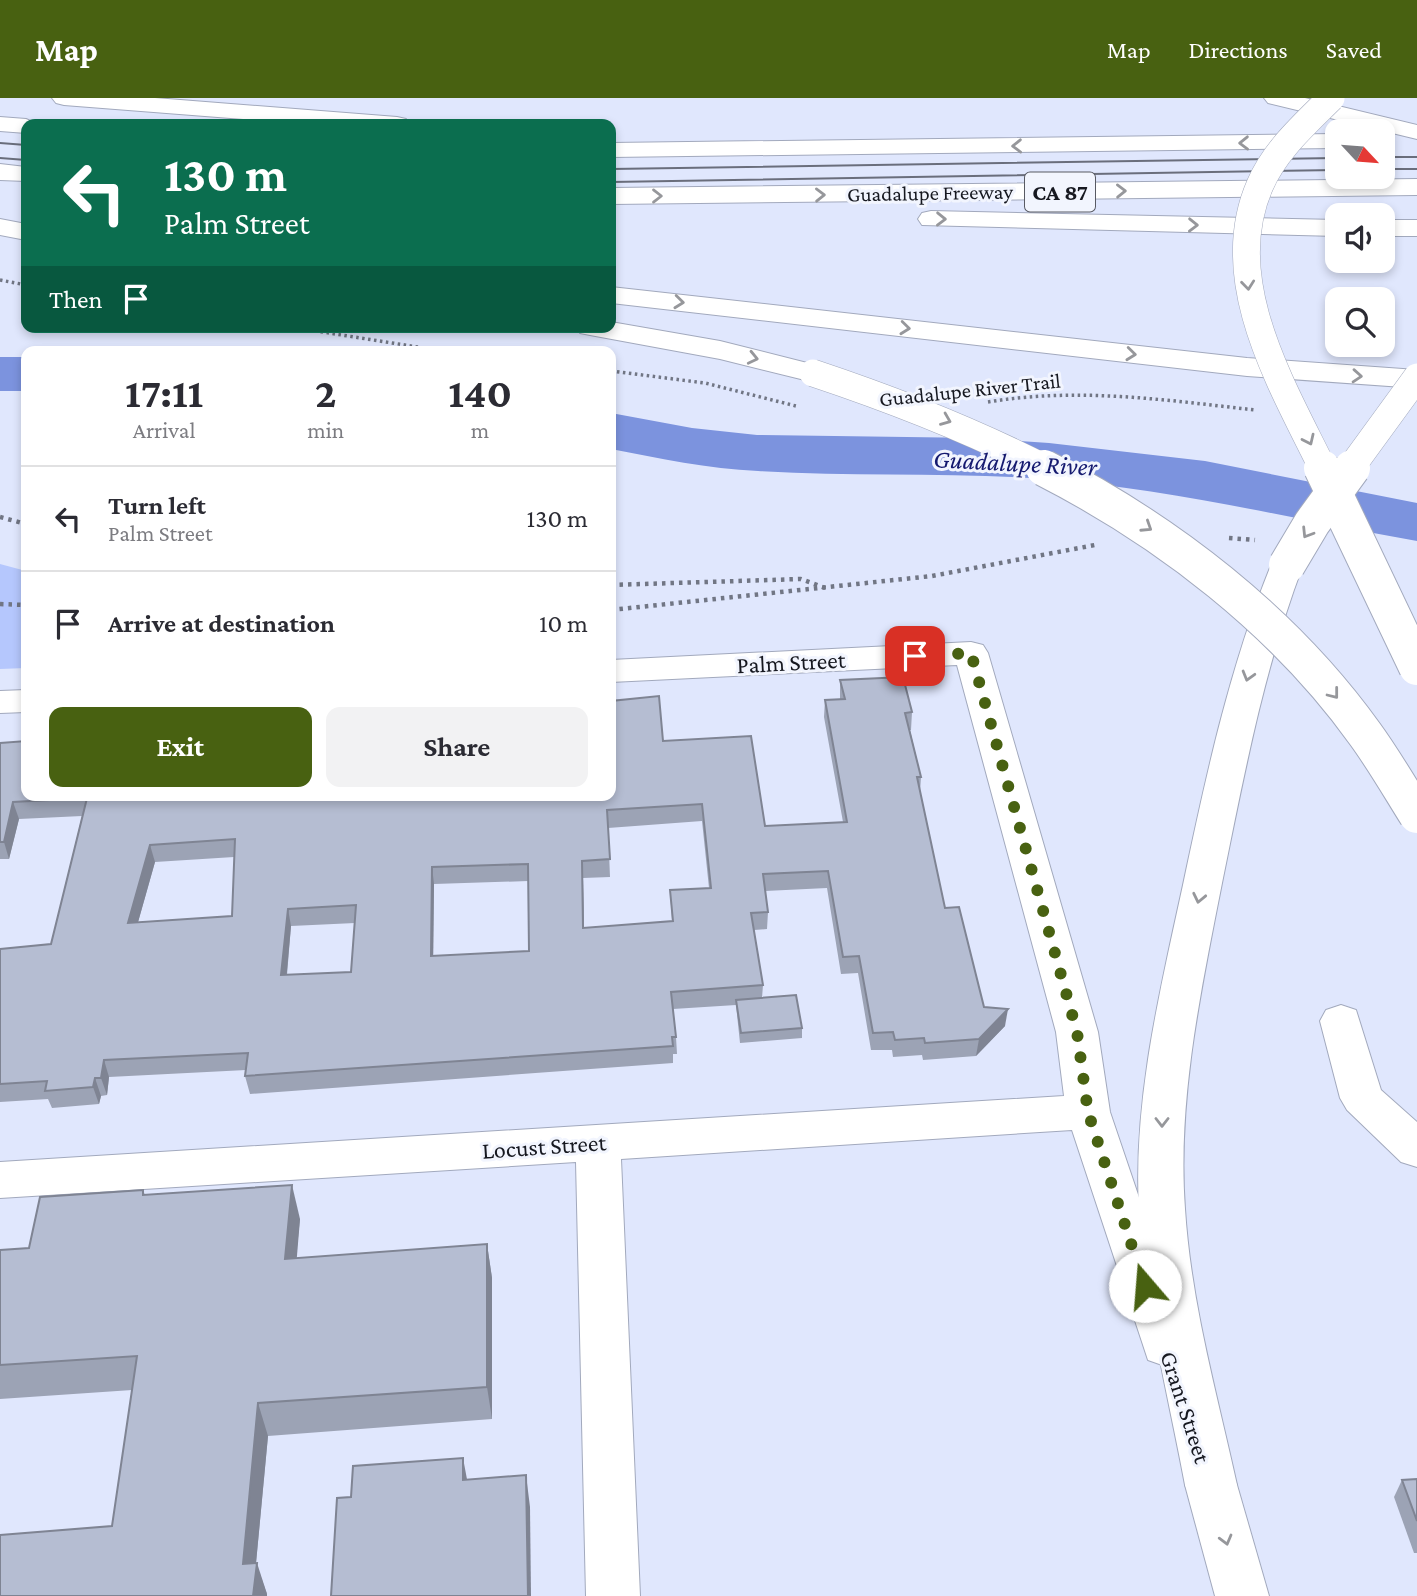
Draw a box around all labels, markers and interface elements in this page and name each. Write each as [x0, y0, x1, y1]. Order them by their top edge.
text: Map [35, 31, 98, 68]
text: Map [1107, 36, 1151, 63]
text: Directions [1189, 36, 1288, 63]
text: Saved [1326, 36, 1382, 63]
north arrow [1325, 119, 1395, 189]
map controls [1325, 119, 1395, 357]
one-way arrow [1239, 135, 1249, 151]
one-way arrow [1011, 138, 1022, 154]
icon: left [49, 147, 140, 238]
text: 130 m [164, 147, 287, 202]
road number: CA 87 [1025, 172, 1095, 212]
street label: Guadalupe Freeway [847, 180, 1014, 206]
one-way arrow [1117, 183, 1127, 199]
one-way arrow [816, 187, 826, 203]
one-way arrow [652, 188, 663, 204]
button: sound [1325, 203, 1395, 273]
text: Palm Street [164, 205, 310, 241]
one-way arrow [936, 211, 947, 226]
one-way arrow [1188, 217, 1199, 233]
icon: arrive [117, 280, 155, 318]
one-way arrow [1240, 280, 1255, 291]
text: Then [49, 285, 103, 314]
button: search [1325, 287, 1395, 357]
one-way arrow [673, 295, 684, 310]
one-way arrow [899, 320, 910, 335]
one-way arrow [1125, 346, 1136, 361]
one-way arrow [747, 350, 759, 364]
one-way arrow [1352, 368, 1363, 383]
text: 17:11 [125, 369, 203, 416]
text: 2 [315, 369, 336, 416]
text: 140 [448, 369, 512, 416]
street label: Guadalupe River Trail [878, 369, 1062, 411]
one-way arrow [939, 412, 952, 426]
text: Arrival [133, 417, 195, 443]
text: min [307, 417, 344, 443]
text: m [471, 417, 489, 443]
one-way arrow [1301, 433, 1315, 445]
water label: Guadalupe River [933, 444, 1098, 482]
text: Turn left [108, 491, 206, 520]
icon: left [49, 500, 87, 538]
text: 130 m [527, 504, 588, 533]
one-way arrow [1139, 519, 1152, 532]
text: Palm Street [108, 520, 213, 546]
one-way arrow [1302, 525, 1315, 538]
icon: arrive [49, 605, 87, 643]
text: Arrive at destination [108, 609, 335, 638]
text: 10 m [539, 609, 588, 638]
pin [885, 626, 945, 686]
icon: arrive [896, 637, 934, 675]
street label: Palm Street [736, 646, 847, 678]
one-way arrow [1241, 670, 1256, 682]
one-way arrow [1326, 686, 1339, 699]
button: Exit [49, 707, 312, 787]
button: Share [326, 707, 588, 787]
one-way arrow [1193, 892, 1208, 904]
one-way arrow [1155, 1117, 1170, 1128]
street label: Locust Street [481, 1128, 608, 1164]
position arrow [1108, 1249, 1182, 1323]
street label: Grant Street [1155, 1348, 1217, 1467]
one-way arrow [1218, 1534, 1233, 1546]

